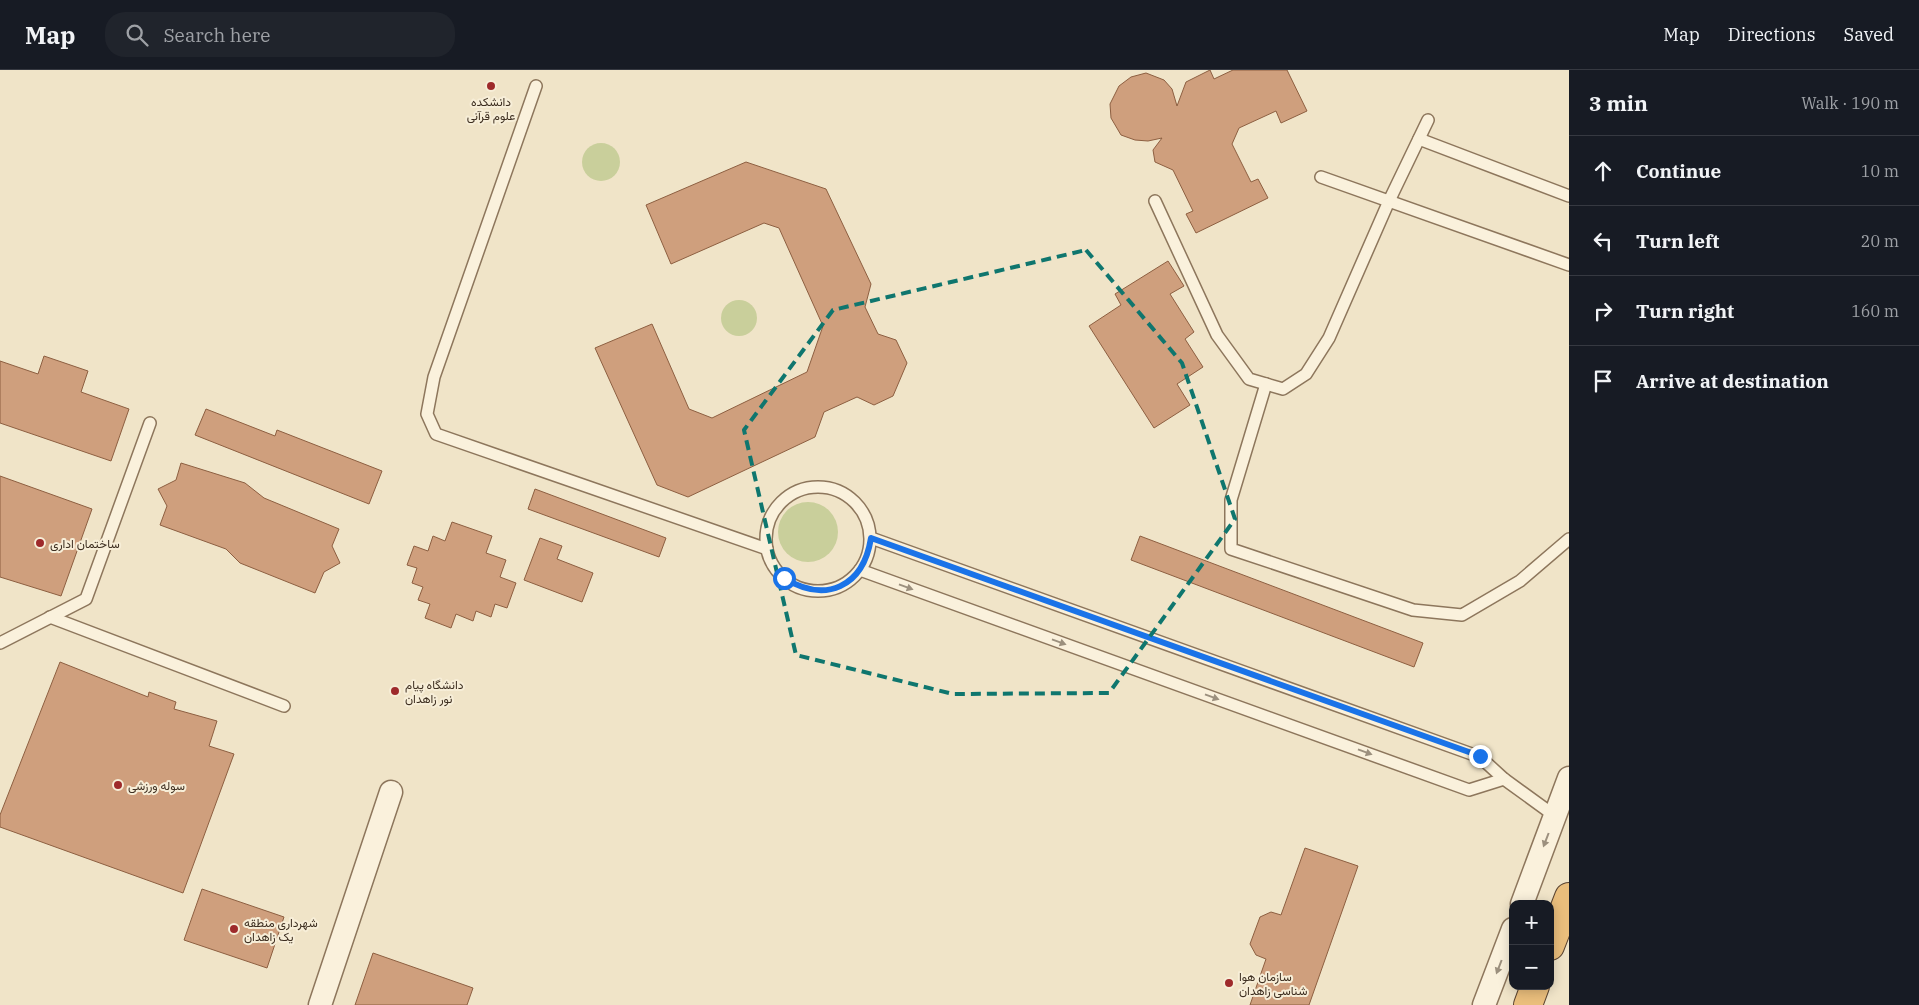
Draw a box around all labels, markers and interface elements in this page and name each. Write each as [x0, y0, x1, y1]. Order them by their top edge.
search box [105, 12, 455, 57]
text: Map [25, 19, 75, 51]
icon: search [123, 21, 151, 49]
text: Search here [163, 23, 270, 47]
text: Map [1663, 23, 1700, 46]
text: Directions [1728, 23, 1816, 46]
text: Saved [1844, 23, 1894, 46]
marker: دانشکده علوم قرآنی [485, 80, 497, 92]
text: 3 min [1589, 89, 1648, 117]
text: Walk · 190 m [1801, 93, 1899, 113]
place label: دانشکده علوم قرآنی [467, 94, 515, 124]
icon: ahead [1589, 157, 1617, 185]
text: Continue [1636, 159, 1721, 183]
text: 10 m [1861, 161, 1899, 181]
icon: left [1589, 227, 1617, 255]
text: Turn left [1636, 229, 1719, 253]
text: 20 m [1861, 231, 1899, 251]
icon: right [1589, 297, 1617, 325]
text: Turn right [1636, 299, 1734, 323]
text: 160 m [1851, 301, 1899, 321]
icon: arrive [1589, 367, 1617, 395]
text: Arrive at destination [1636, 369, 1829, 393]
place label: ساختمان اداری [50, 536, 120, 552]
marker: ساختمان اداری [34, 537, 46, 549]
route start [773, 567, 796, 590]
one-way arrow [899, 583, 914, 591]
one-way arrow [1052, 638, 1067, 646]
place label: دانشگاه پیام نور زاهدان [405, 677, 464, 707]
marker: دانشگاه پیام نور زاهدان [389, 685, 401, 697]
one-way arrow [1204, 694, 1219, 701]
route end [1469, 745, 1492, 768]
one-way arrow [1357, 749, 1372, 756]
place label: سوله ورزشی [128, 778, 185, 794]
marker: سوله ورزشی [112, 779, 124, 791]
one-way arrow [1542, 833, 1549, 848]
map controls [1509, 900, 1554, 990]
button: + [1509, 900, 1554, 945]
place label: شهرداری منطقه یک زاهدان [244, 915, 318, 945]
marker: شهرداری منطقه یک زاهدان [228, 923, 240, 935]
button: − [1509, 945, 1554, 990]
one-way arrow [1494, 960, 1502, 974]
place label: سازمان هوا شناسی زاهدان [1239, 969, 1307, 999]
marker: سازمان هوا شناسی زاهدان [1223, 977, 1235, 989]

